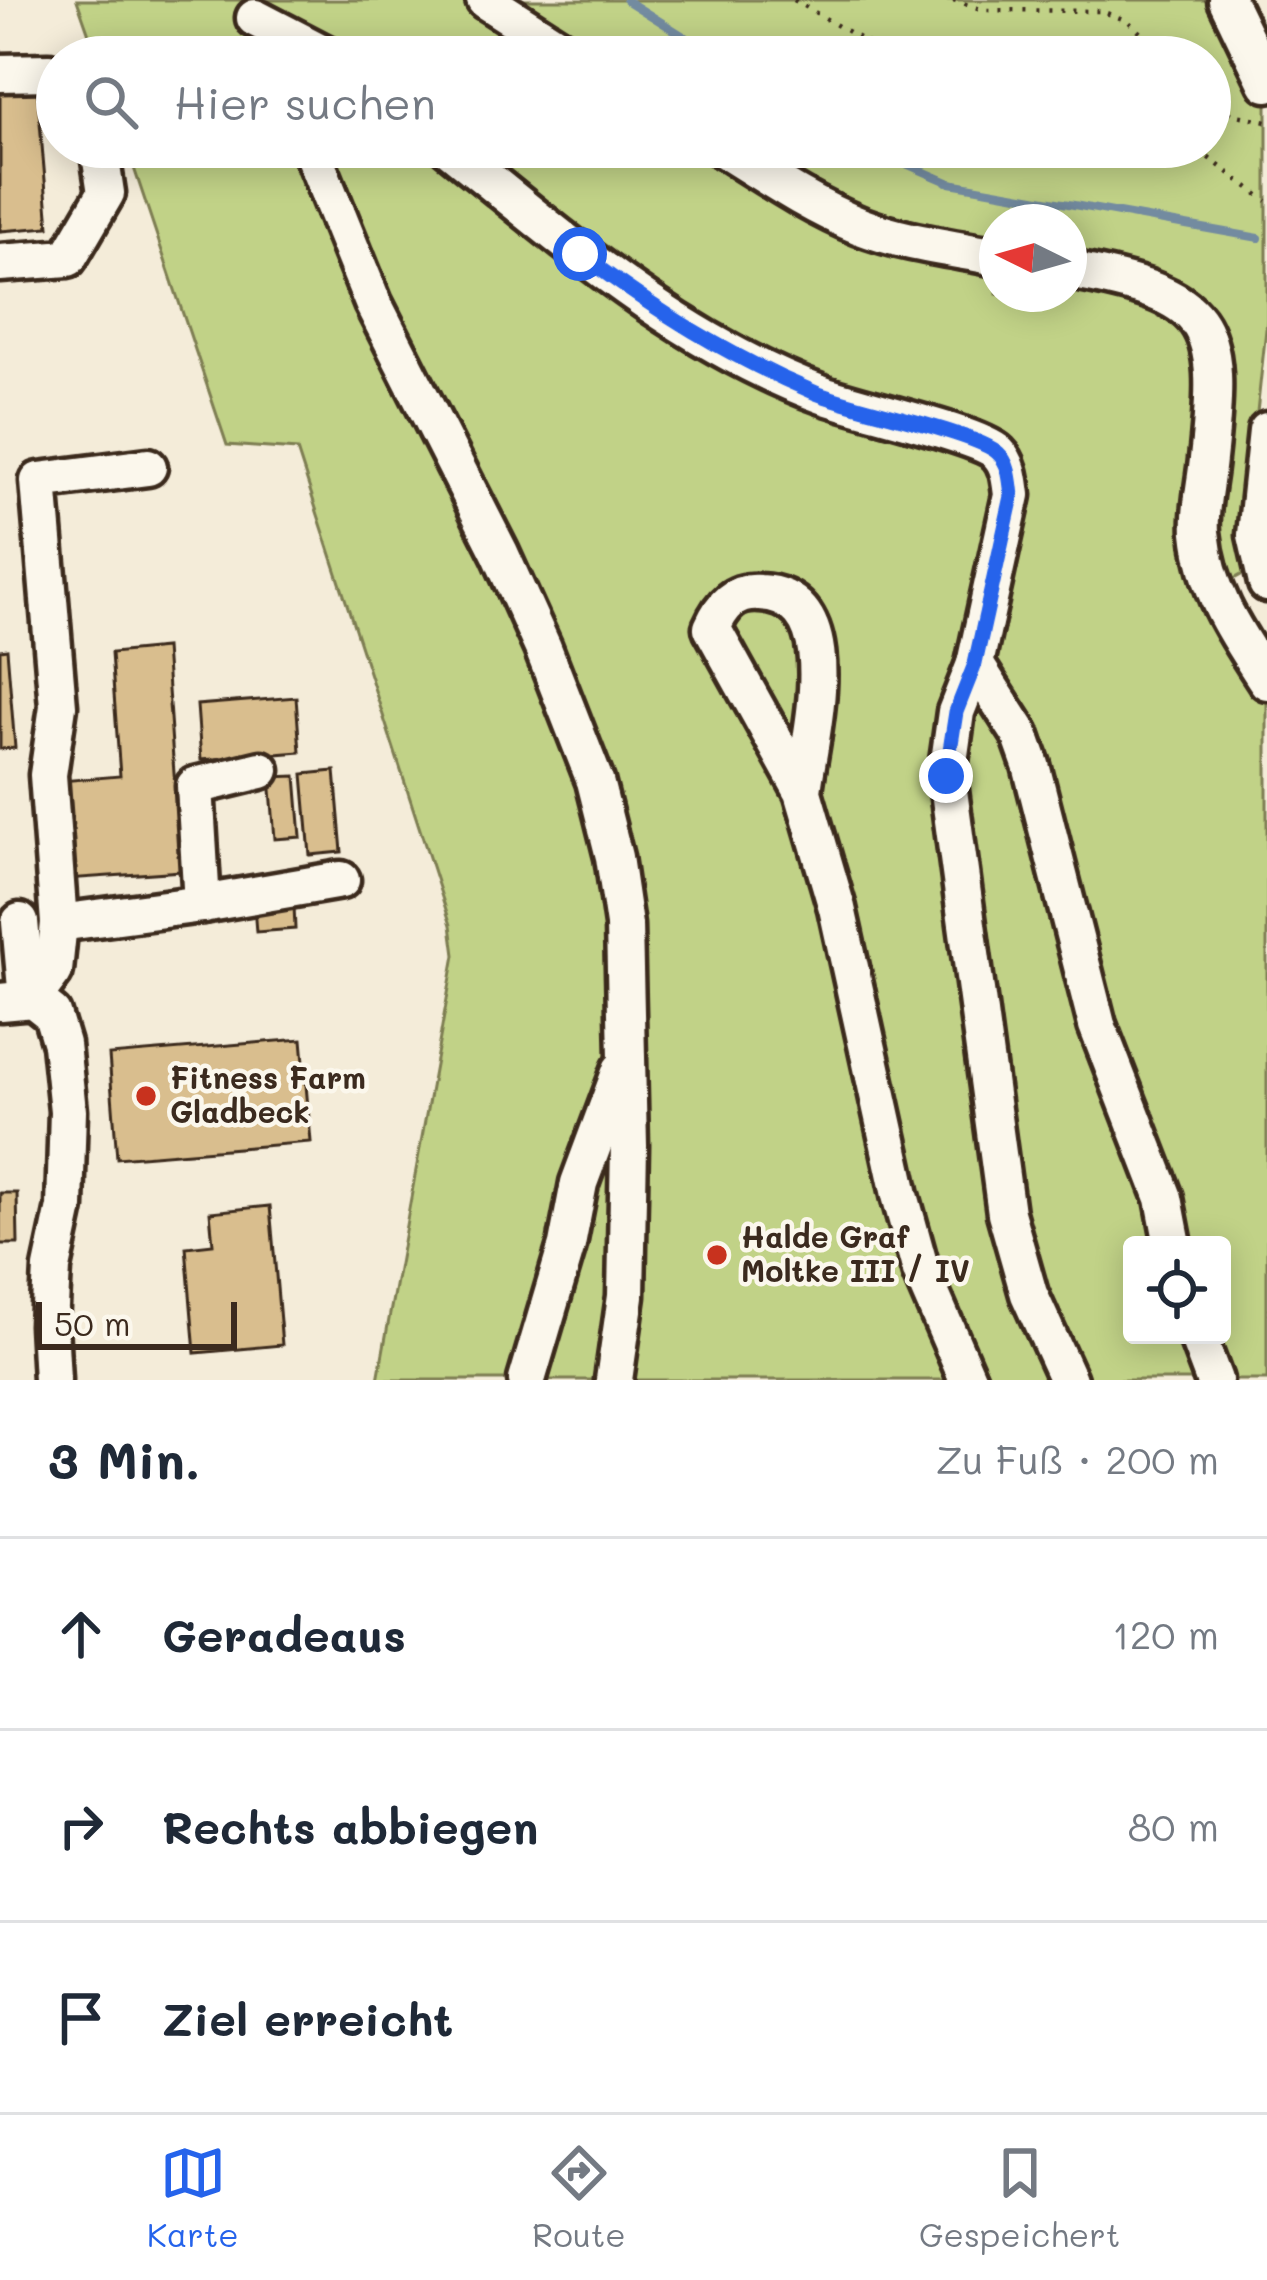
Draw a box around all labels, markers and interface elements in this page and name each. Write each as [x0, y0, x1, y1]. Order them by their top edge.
search box [36, 36, 1231, 168]
icon: search [78, 69, 144, 135]
text: Hier suchen [174, 73, 436, 131]
north arrow [979, 204, 1087, 312]
route start [553, 227, 607, 281]
route end [919, 749, 973, 803]
place label: Fitness Farm Gladbeck [170, 1057, 366, 1131]
marker: Fitness Farm Gladbeck [133, 1083, 159, 1109]
place label: Halde Graf Moltke III / IV [741, 1216, 970, 1290]
map controls [1123, 1236, 1231, 1344]
button: locate [1123, 1236, 1231, 1344]
marker: Halde Graf Moltke III / IV [704, 1242, 730, 1268]
scale bar [36, 1296, 237, 1349]
text: 50 m [54, 1301, 130, 1344]
text: 3 Min. [48, 1425, 200, 1492]
text: Zu Fuß · 200 m [936, 1433, 1219, 1484]
icon: ahead [48, 1601, 114, 1667]
text: Geradeaus [162, 1605, 406, 1663]
text: 120 m [1112, 1608, 1219, 1659]
icon: right [48, 1793, 114, 1859]
text: Rechts abbiegen [162, 1797, 538, 1855]
text: 80 m [1128, 1800, 1219, 1851]
icon: arrive [48, 1985, 114, 2051]
text: Ziel erreicht [162, 1989, 453, 2047]
tab: Karte [147, 2140, 239, 2255]
tab: Route [532, 2140, 626, 2255]
tab: Gespeichert [919, 2140, 1120, 2255]

